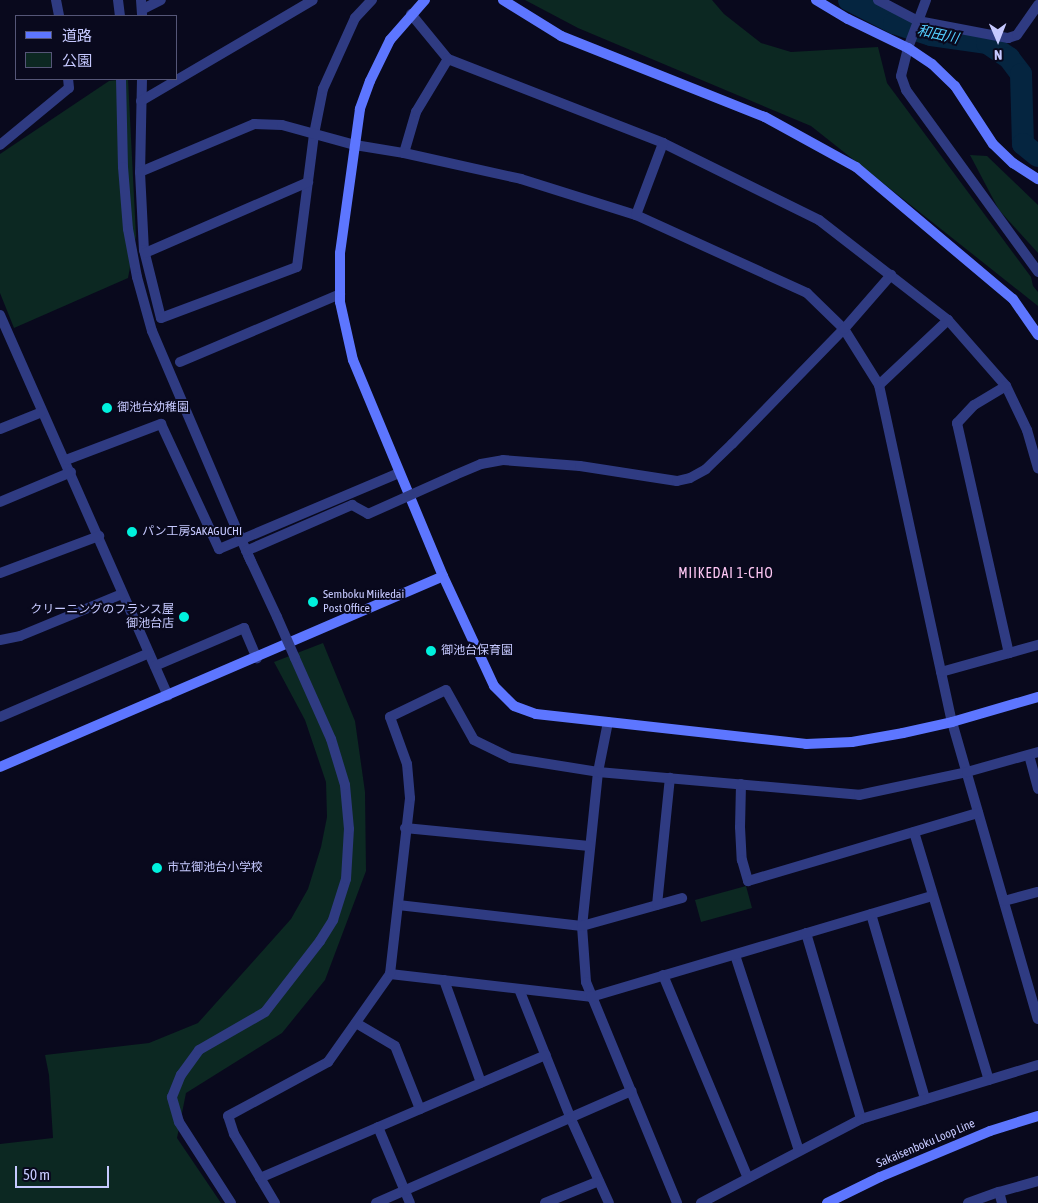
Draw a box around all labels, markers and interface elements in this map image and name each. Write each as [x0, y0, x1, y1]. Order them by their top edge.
legend [15, 15, 178, 80]
north arrow [973, 15, 1023, 65]
water label: 和田川 [916, 21, 960, 47]
text: 道路 [62, 27, 92, 44]
text: N [994, 47, 1003, 63]
text: 公園 [62, 52, 92, 69]
place label: 御池台幼稚園 [117, 401, 189, 415]
marker: 御池台幼稚園 [101, 402, 113, 414]
place label: パン工房SAKAGUCHI [142, 525, 242, 539]
marker: パン工房SAKAGUCHI [126, 526, 138, 538]
district label: MIIKEDAI 1-CHO [676, 565, 776, 581]
place label: Semboku Miikedai Post Office [323, 588, 404, 616]
marker: Semboku Miikedai Post Office [307, 596, 319, 608]
place label: クリーニングのフランス屋 御池台店 [30, 603, 174, 631]
marker: クリーニングのフランス屋 御池台店 [178, 611, 190, 623]
place label: 御池台保育園 [441, 644, 513, 658]
marker: 御池台保育園 [425, 645, 437, 657]
place label: 市立御池台小学校 [167, 861, 263, 875]
marker: 市立御池台小学校 [151, 862, 163, 874]
street label: Sakaisenboku Loop Line [875, 1117, 977, 1171]
scale bar [18, 1156, 111, 1188]
text: 50 m [23, 1166, 50, 1183]

